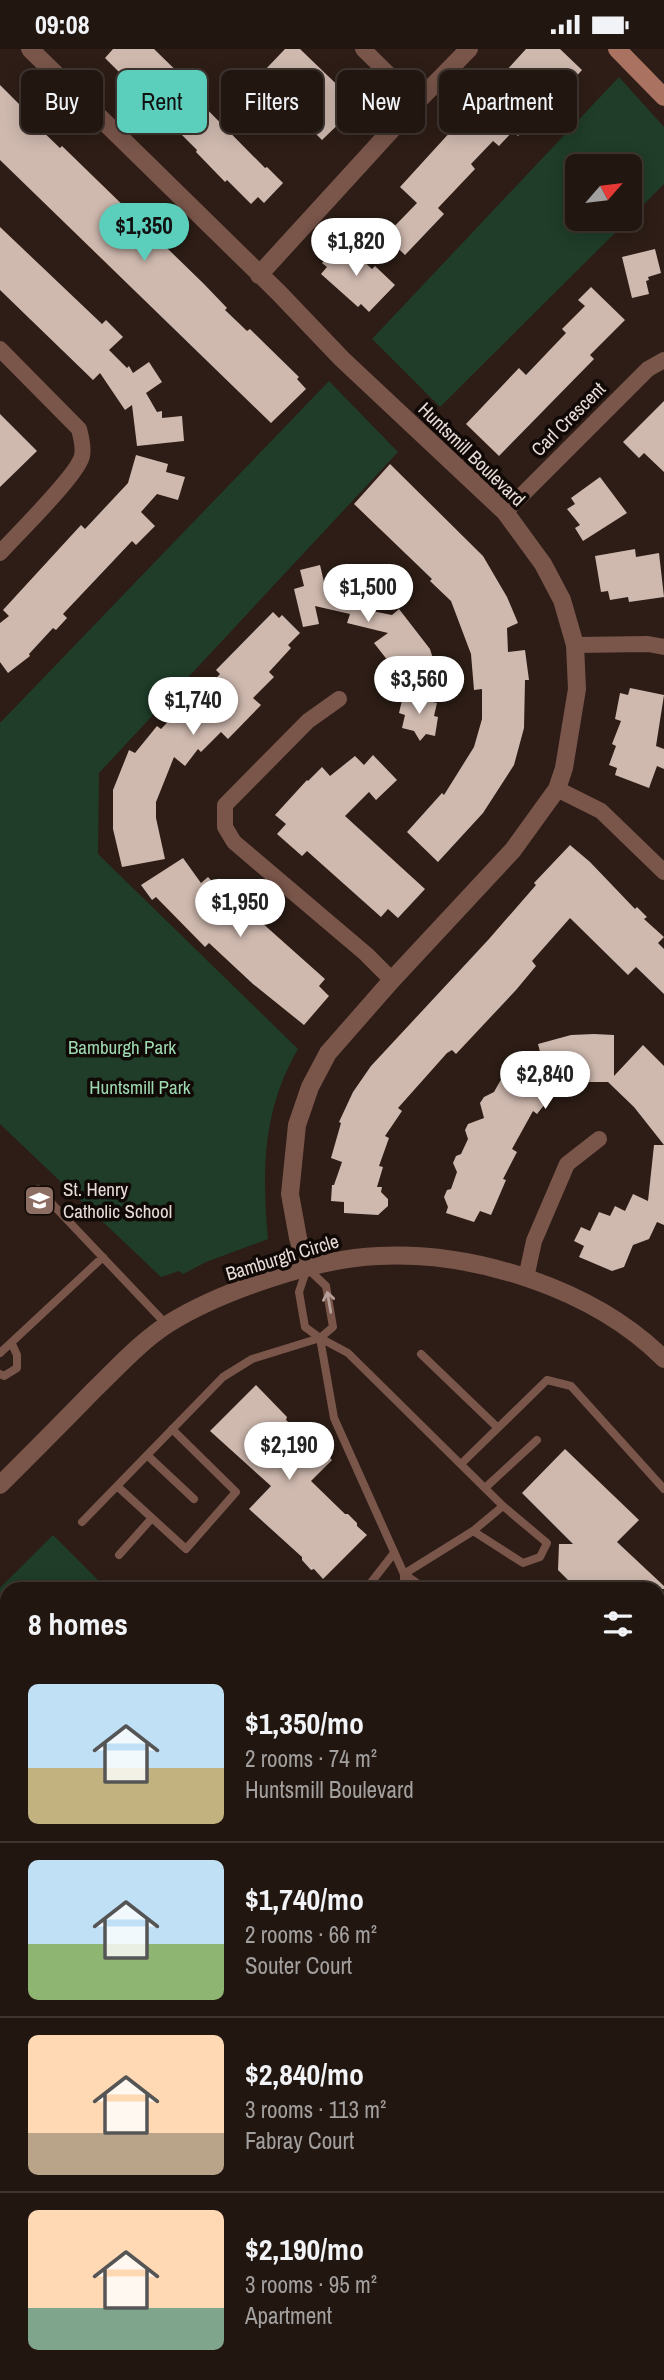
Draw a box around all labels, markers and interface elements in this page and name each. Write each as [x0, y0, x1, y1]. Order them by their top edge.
text: 09:08 [35, 7, 90, 42]
chip: Buy [21, 70, 103, 133]
chip: Rent [117, 70, 207, 133]
chip: Filters [221, 70, 323, 133]
chip: New [337, 70, 425, 133]
chip: Apartment [439, 70, 577, 133]
north arrow [565, 154, 642, 231]
map controls [565, 154, 642, 231]
pin: $1,350 [87, 203, 201, 263]
text: $1,350 [115, 210, 173, 241]
pin: $1,820 [299, 219, 413, 278]
text: $1,820 [327, 225, 385, 256]
street label: Carl Crescent [525, 376, 611, 462]
street label: Huntsmill Boulevard [413, 396, 531, 512]
pin: $1,500 [311, 565, 425, 624]
text: $1,500 [339, 571, 397, 602]
pin: $3,560 [362, 657, 476, 716]
text: $3,560 [390, 663, 448, 694]
pin: $1,740 [136, 677, 250, 737]
text: $1,740 [164, 684, 222, 715]
pin: $1,950 [183, 879, 297, 939]
text: $1,950 [211, 886, 269, 917]
park label: Bamburgh Park [68, 1034, 176, 1060]
pin: $2,840 [488, 1051, 602, 1111]
text: $2,840 [516, 1058, 574, 1089]
park label: Huntsmill Park [89, 1074, 191, 1100]
place label: St. Henry Catholic School [63, 1176, 172, 1224]
school or university icon: St. Henry Catholic School [23, 1183, 57, 1217]
street label: Bamburgh Circle [222, 1227, 342, 1287]
one-way arrow [322, 1291, 335, 1314]
pin: $2,190 [232, 1423, 346, 1482]
text: $2,190 [260, 1429, 318, 1460]
text: 8 homes [28, 1604, 128, 1644]
icon: filters [599, 1605, 637, 1643]
text: $1,350/mo [245, 1703, 364, 1743]
icon: home [84, 1712, 168, 1796]
text: 2 rooms · 74 m² [245, 1743, 377, 1774]
text: Huntsmill Boulevard [245, 1774, 414, 1805]
text: $1,740/mo [245, 1879, 364, 1919]
icon: home [84, 1888, 168, 1972]
text: 2 rooms · 66 m² [245, 1919, 377, 1950]
text: Souter Court [245, 1950, 352, 1981]
text: $2,840/mo [245, 2054, 364, 2094]
icon: home [84, 2063, 168, 2147]
text: 3 rooms · 113 m² [245, 2094, 386, 2125]
text: Fabray Court [245, 2125, 354, 2156]
text: $2,190/mo [245, 2229, 364, 2269]
icon: home [84, 2238, 168, 2322]
text: 3 rooms · 95 m² [245, 2269, 377, 2300]
text: Apartment [245, 2300, 332, 2331]

